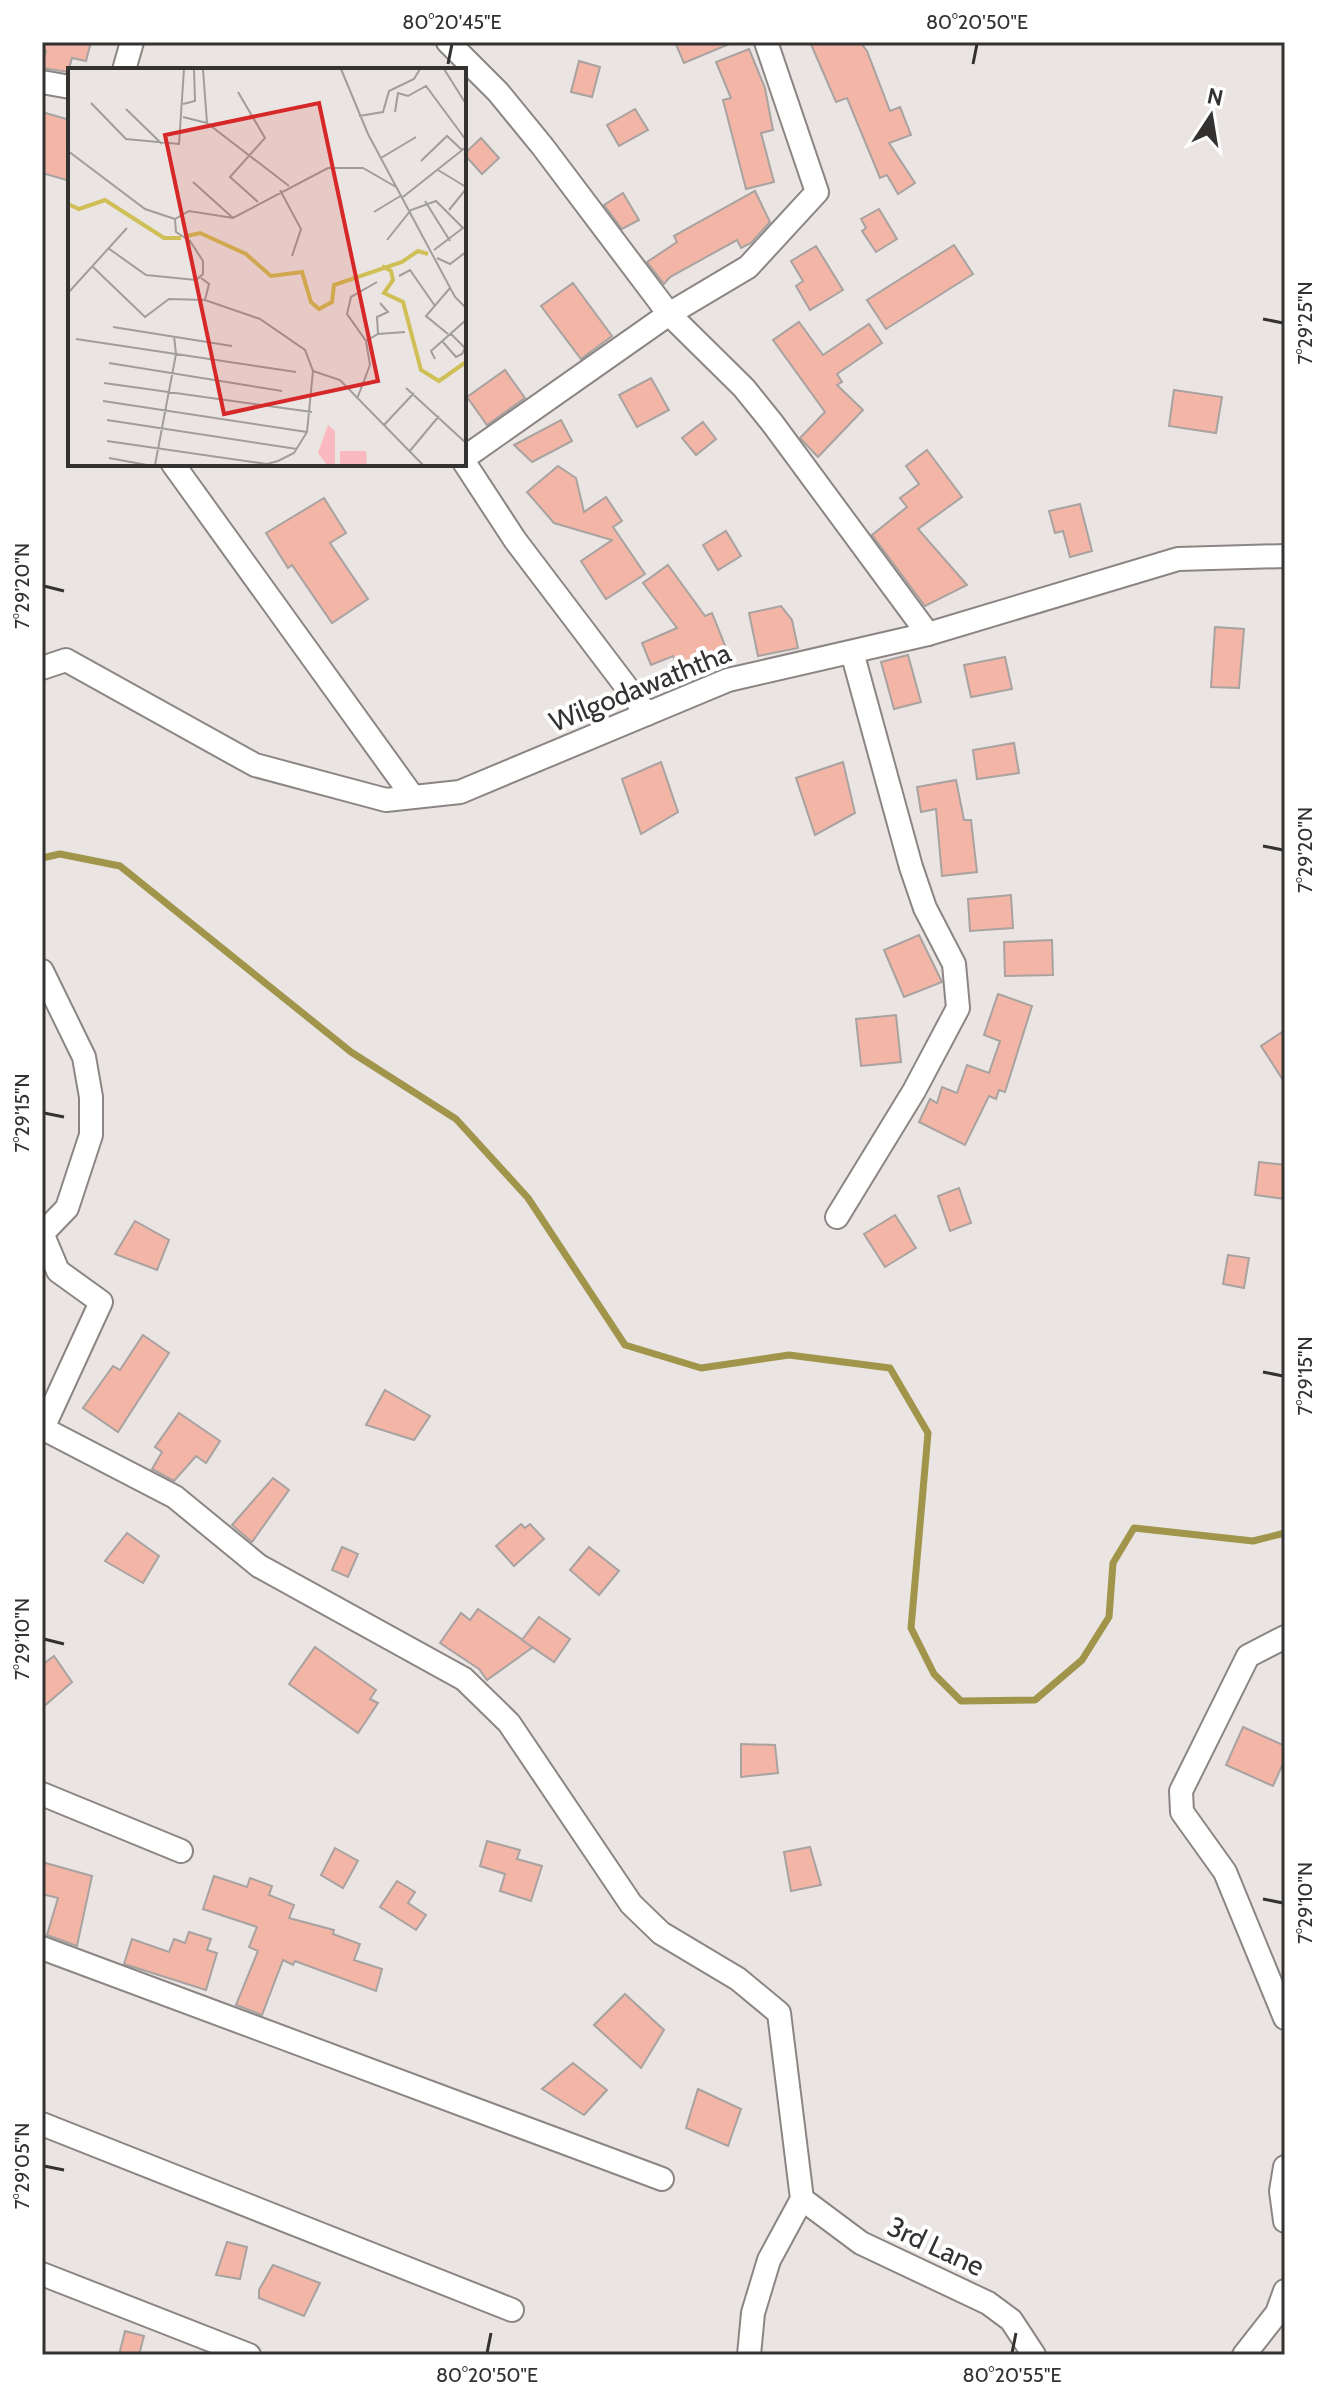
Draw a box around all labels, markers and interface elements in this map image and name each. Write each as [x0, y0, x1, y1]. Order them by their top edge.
text: 80°20'45"E [402, 10, 502, 34]
text: 80°20'50"E [926, 10, 1028, 34]
inset map [68, 68, 466, 466]
north arrow [1171, 76, 1251, 156]
text: N [1205, 82, 1225, 112]
text: 7°29'25"N [1293, 282, 1317, 364]
text: 7°29'20"N [10, 543, 34, 629]
street label: Wilgodawaththa [544, 635, 736, 739]
text: 7°29'20"N [1293, 807, 1317, 893]
text: 7°29'15"N [10, 1073, 34, 1153]
text: 7°29'15"N [1293, 1336, 1317, 1416]
text: 7°29'10"N [10, 1598, 34, 1680]
text: 7°29'10"N [1293, 1862, 1317, 1944]
text: 7°29'05"N [10, 2123, 34, 2209]
street label: 3rd Lane [882, 2209, 990, 2283]
text: 80°20'50"E [436, 2363, 538, 2387]
text: 80°20'55"E [963, 2363, 1061, 2387]

